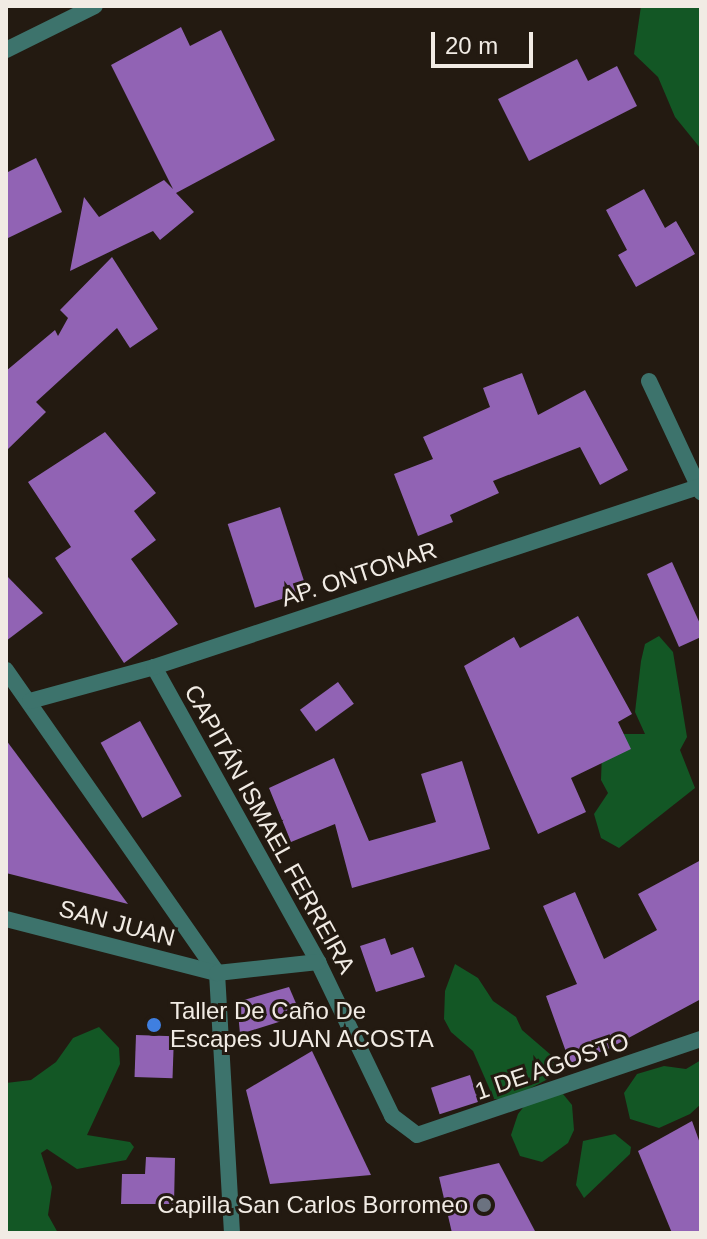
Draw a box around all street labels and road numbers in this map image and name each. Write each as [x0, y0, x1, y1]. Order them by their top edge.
street label: AP. ONTONAR [278, 535, 440, 613]
street label: CAPITÁN ISMAEL FERREIRA [178, 679, 362, 979]
street label: SAN JUAN [56, 894, 178, 952]
street label: 1 DE AGOSTO [471, 1026, 633, 1106]

